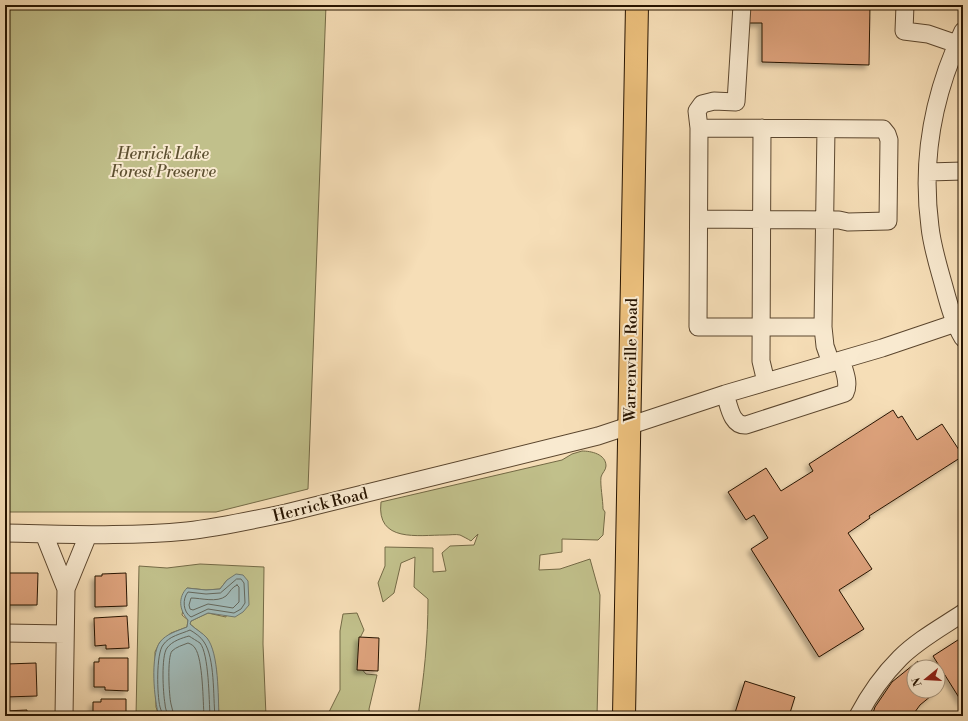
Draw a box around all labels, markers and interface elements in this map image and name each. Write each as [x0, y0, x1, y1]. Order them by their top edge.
park label: Herrick Lake Forest Preserve [110, 144, 216, 182]
street label: Warrenville Road [620, 298, 642, 423]
street label: Herrick Road [271, 483, 370, 526]
north arrow [906, 659, 946, 699]
text: N [909, 675, 925, 688]

